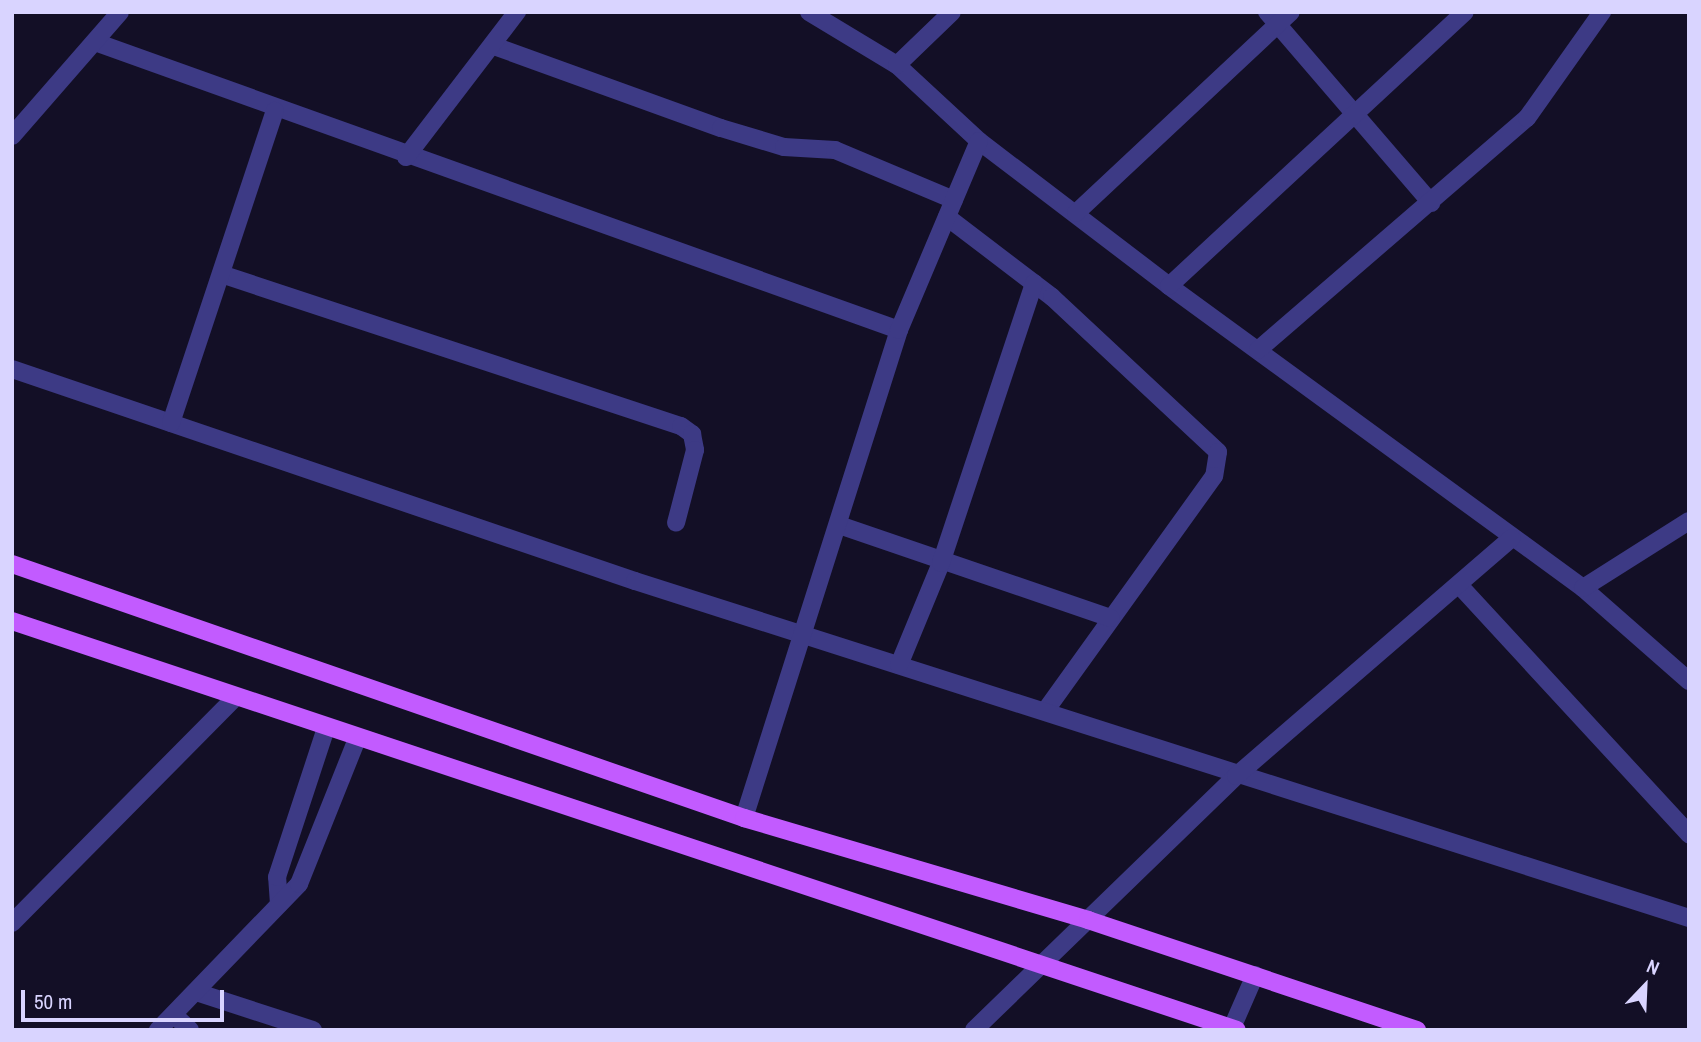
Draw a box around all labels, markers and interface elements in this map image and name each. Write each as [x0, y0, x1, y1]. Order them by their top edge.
north arrow [1610, 951, 1680, 1021]
text: N [1643, 953, 1663, 981]
scale bar [24, 976, 228, 1020]
text: 50 m [34, 987, 72, 1016]

